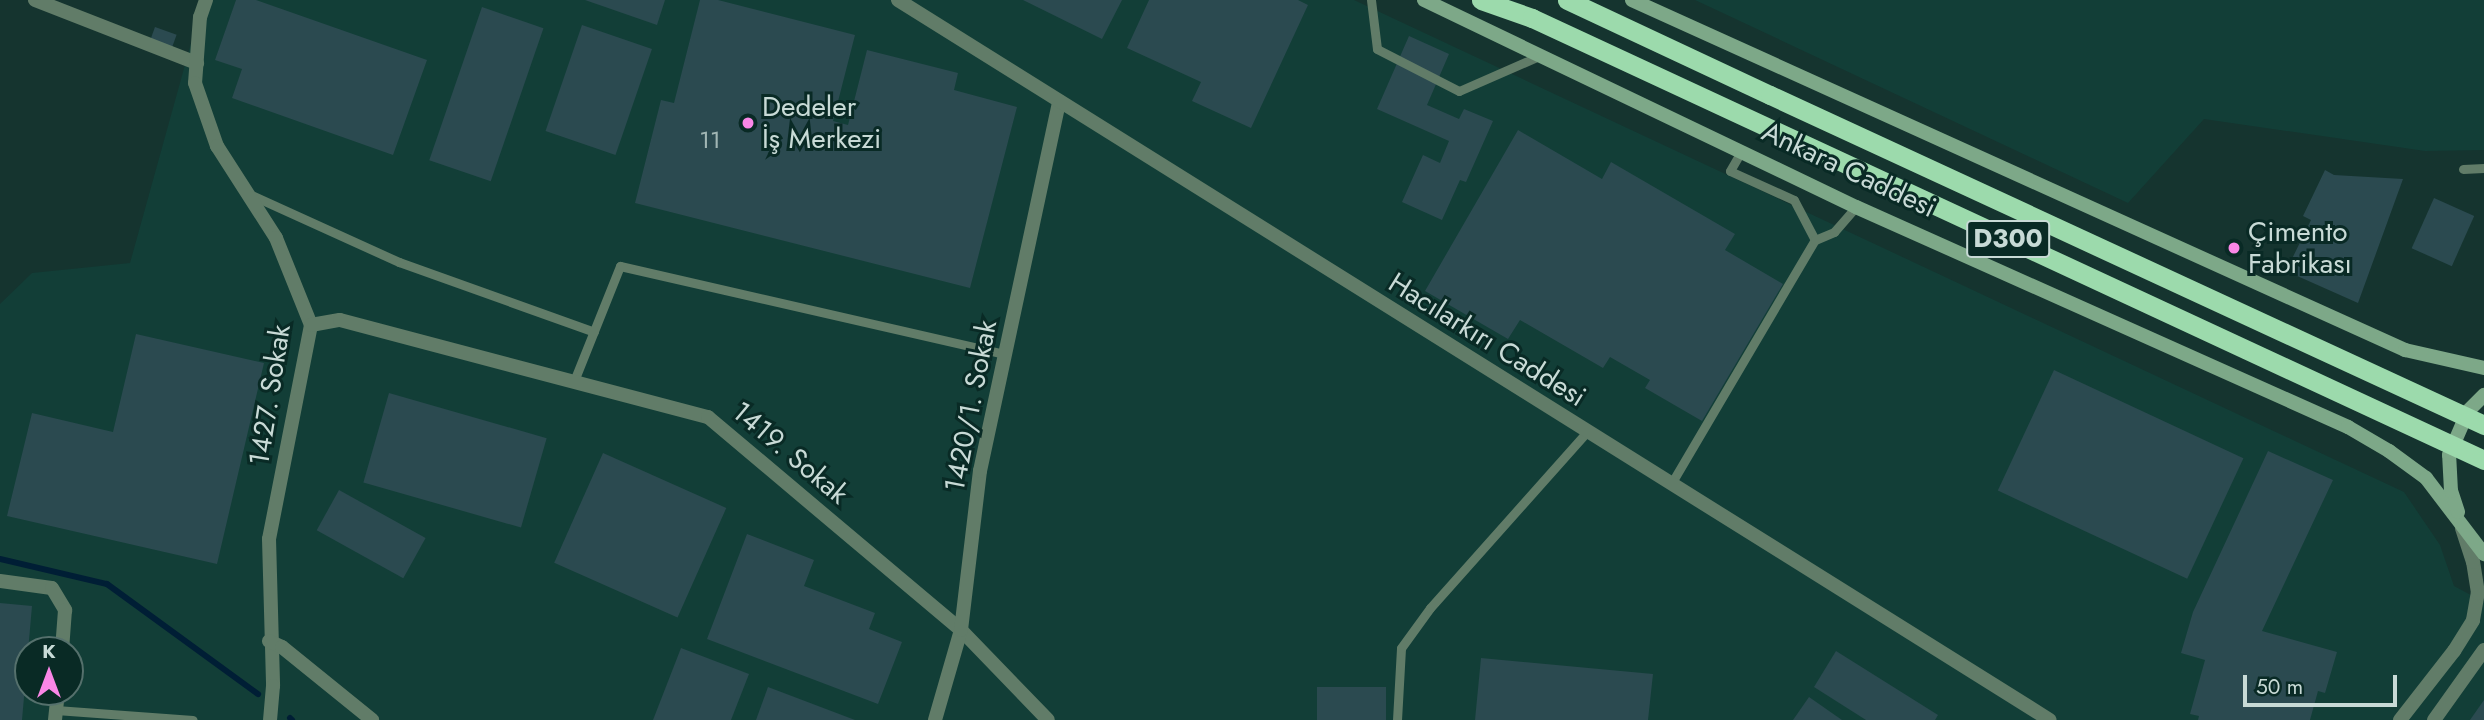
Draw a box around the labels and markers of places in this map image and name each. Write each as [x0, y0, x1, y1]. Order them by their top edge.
place label: Dedeler İş Merkezi [762, 90, 881, 156]
marker: Dedeler İş Merkezi [740, 115, 756, 131]
place label: Çimento Fabrikası [2248, 215, 2352, 281]
marker: Çimento Fabrikası [2226, 240, 2242, 256]

